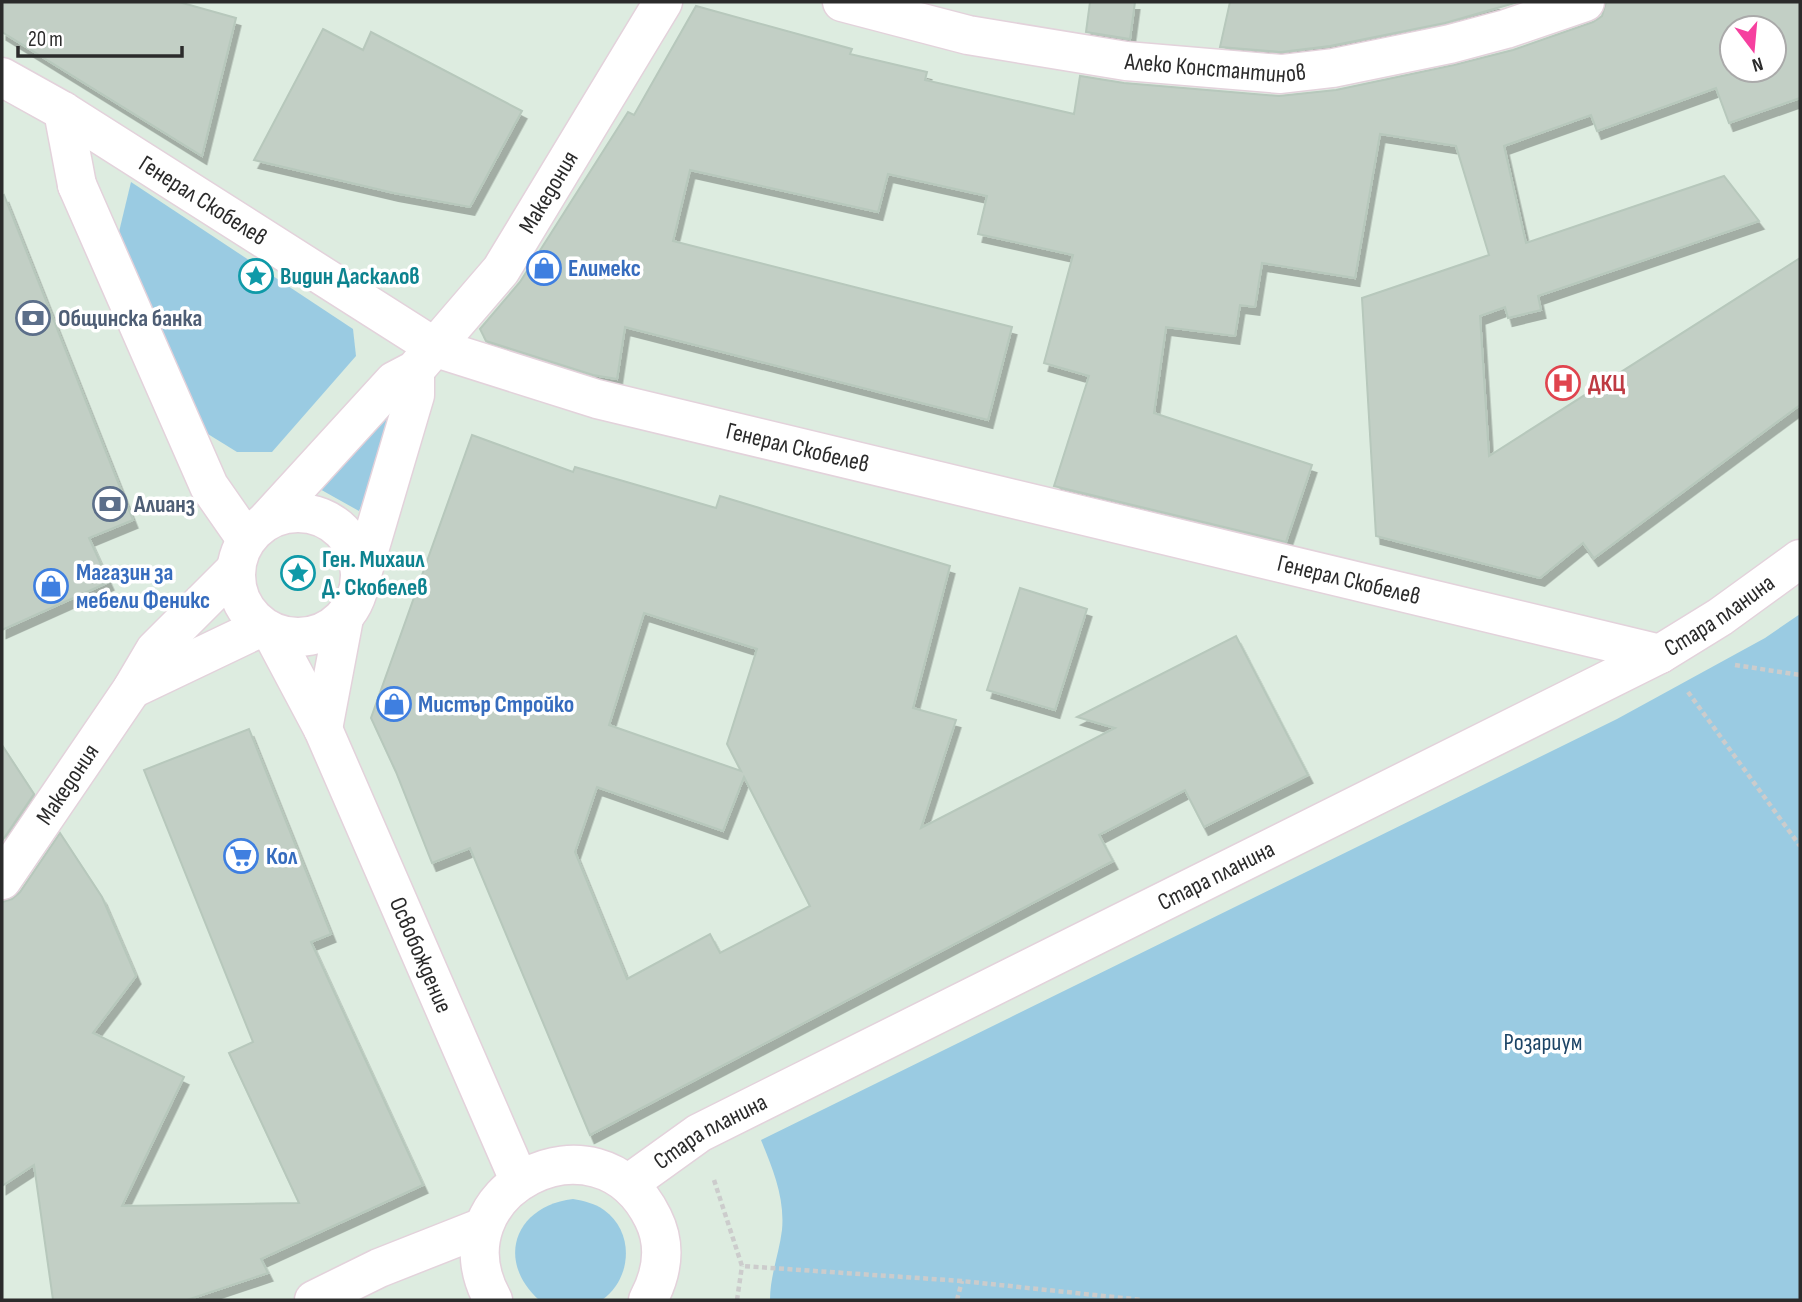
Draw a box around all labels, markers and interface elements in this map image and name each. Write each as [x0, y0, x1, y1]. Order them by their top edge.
scale bar [18, 14, 182, 58]
north arrow [1718, 14, 1788, 84]
text: 20 m [28, 27, 63, 52]
street label: Алеко Константинов [1123, 46, 1307, 89]
text: N [1749, 51, 1765, 76]
street label: Македония [512, 145, 584, 238]
street label: Генерал Скобелев [134, 149, 273, 252]
shop icon: Елимекс [525, 249, 563, 287]
place label: Елимекс [568, 254, 641, 283]
place icon: Видин Даскалов [237, 257, 275, 295]
place label: Видин Даскалов [280, 262, 420, 291]
bank icon: Общинска банка [14, 299, 52, 337]
place label: Общинска банка [58, 304, 202, 333]
hospital icon: ДКЦ [1544, 364, 1582, 402]
place label: ДКЦ [1588, 369, 1625, 398]
street label: Генерал Скобелев [723, 416, 872, 478]
bank icon: Алианз [91, 485, 129, 523]
place label: Алианз [133, 490, 195, 519]
place label: Ген. Михаил Д. Скобелев [322, 545, 428, 602]
street label: Генерал Скобелев [1275, 548, 1423, 611]
place icon: Ген. Михаил Д. Скобелев [279, 554, 317, 592]
place label: Магазин за мебели Феникс [76, 558, 210, 615]
shop icon: Магазин за мебели Феникс [32, 567, 70, 605]
street label: Стара планина [1659, 568, 1780, 662]
shop icon: Мистър Стройко [375, 685, 413, 723]
place label: Мистър Стройко [418, 690, 574, 719]
street label: Македония [30, 738, 105, 830]
street label: Стара планина [1153, 834, 1279, 917]
supermarket icon: Кол [222, 837, 260, 875]
place label: Кол [266, 842, 298, 871]
street label: Освобождение [383, 892, 459, 1017]
park label: Розариум [1504, 1028, 1582, 1057]
street label: Стара планина [648, 1087, 772, 1176]

